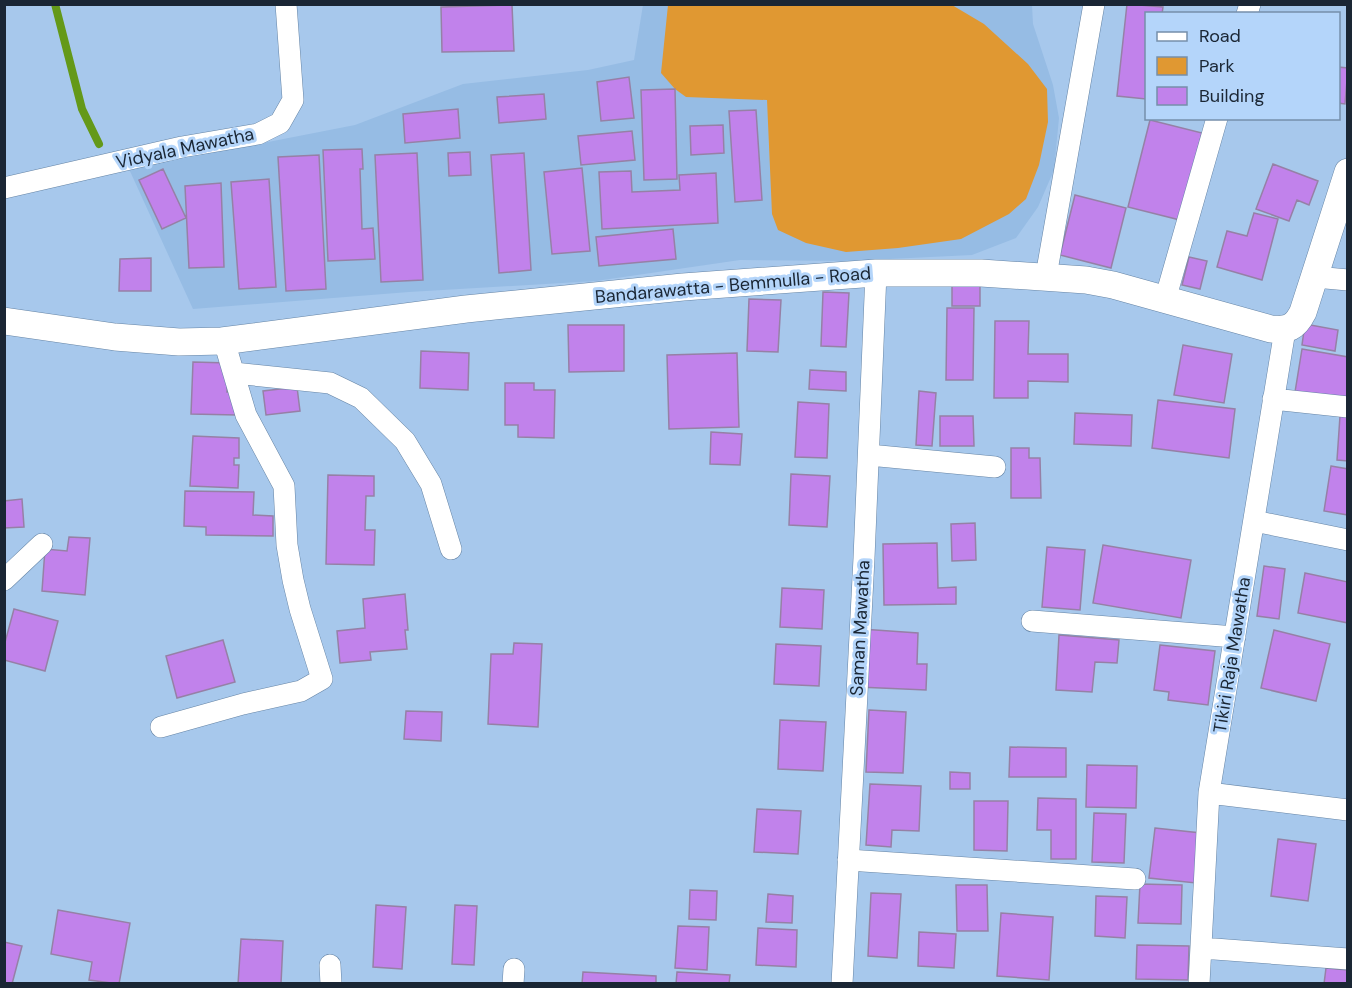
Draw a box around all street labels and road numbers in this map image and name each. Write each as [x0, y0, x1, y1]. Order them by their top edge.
street label: Vidyala Mawatha [114, 122, 256, 174]
street label: Bandarawatta - Bemmulla - Road [594, 261, 872, 309]
street label: Saman Mawatha [844, 559, 876, 697]
street label: Tikiri Raja Mawatha [1208, 575, 1256, 735]

